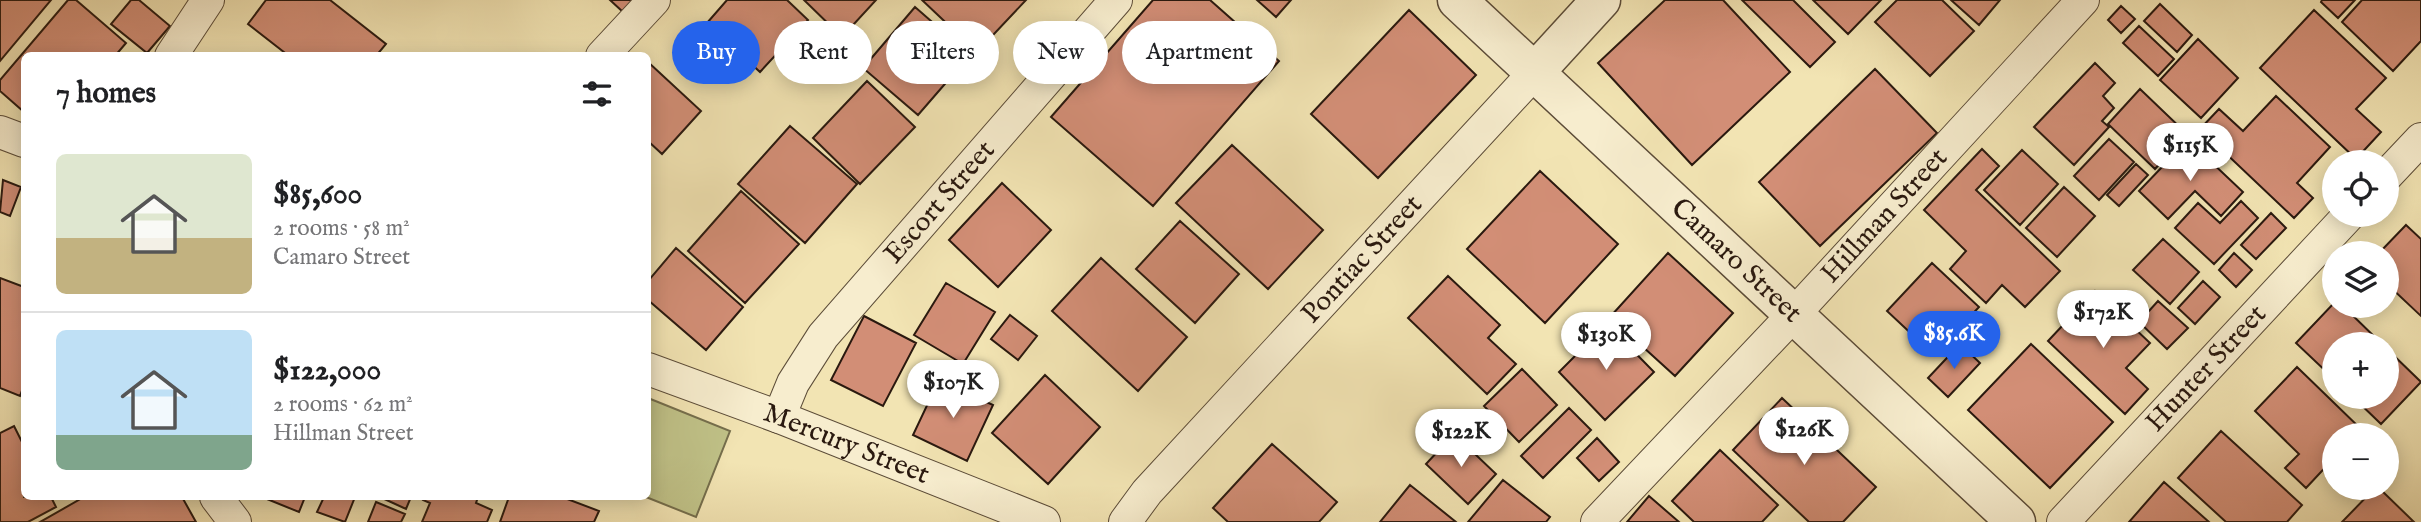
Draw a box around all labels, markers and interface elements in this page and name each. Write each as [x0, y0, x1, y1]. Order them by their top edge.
chip: Buy [672, 21, 760, 84]
chip: Rent [774, 21, 872, 84]
chip: Filters [886, 21, 999, 84]
chip: New [1013, 21, 1108, 84]
chip: Apartment [1122, 21, 1277, 84]
text: 7 homes [56, 75, 156, 113]
icon: filters [578, 75, 616, 113]
pin: $115K [2141, 124, 2239, 183]
text: $115K [2163, 131, 2217, 160]
street label: Escort Street [877, 133, 1003, 271]
street label: Hillman Street [1814, 141, 1956, 291]
map controls [2322, 150, 2399, 500]
button: locate [2322, 150, 2399, 227]
text: $85,600 [273, 176, 362, 214]
icon: home [112, 182, 196, 266]
street label: Pontiac Street [1294, 187, 1430, 331]
street label: Camaro Street [1663, 191, 1809, 331]
text: 2 rooms · 58 m² [273, 214, 410, 243]
button: layers [2322, 241, 2399, 318]
text: Camaro Street [273, 243, 410, 272]
pin: $172K [2054, 290, 2152, 350]
street label: Hunter Street [2138, 297, 2274, 439]
text: $172K [2073, 298, 2133, 327]
pin: $130K [1557, 312, 1655, 372]
pin: $85.6K [1897, 312, 2011, 371]
text: $85.6K [1923, 319, 1985, 348]
text: $130K [1577, 320, 1635, 349]
button: + [2322, 332, 2399, 409]
text: $122,000 [273, 352, 381, 390]
icon: home [112, 358, 196, 442]
pin: $107K [904, 360, 1002, 420]
text: $107K [923, 368, 983, 397]
text: 2 rooms · 62 m² [273, 390, 413, 419]
street label: Mercury Street [759, 395, 935, 492]
pin: $126K [1755, 407, 1853, 467]
pin: $122K [1412, 410, 1510, 469]
text: $126K [1775, 415, 1833, 444]
text: $122K [1431, 417, 1491, 446]
text: Hillman Street [273, 419, 414, 448]
button: − [2322, 423, 2399, 500]

